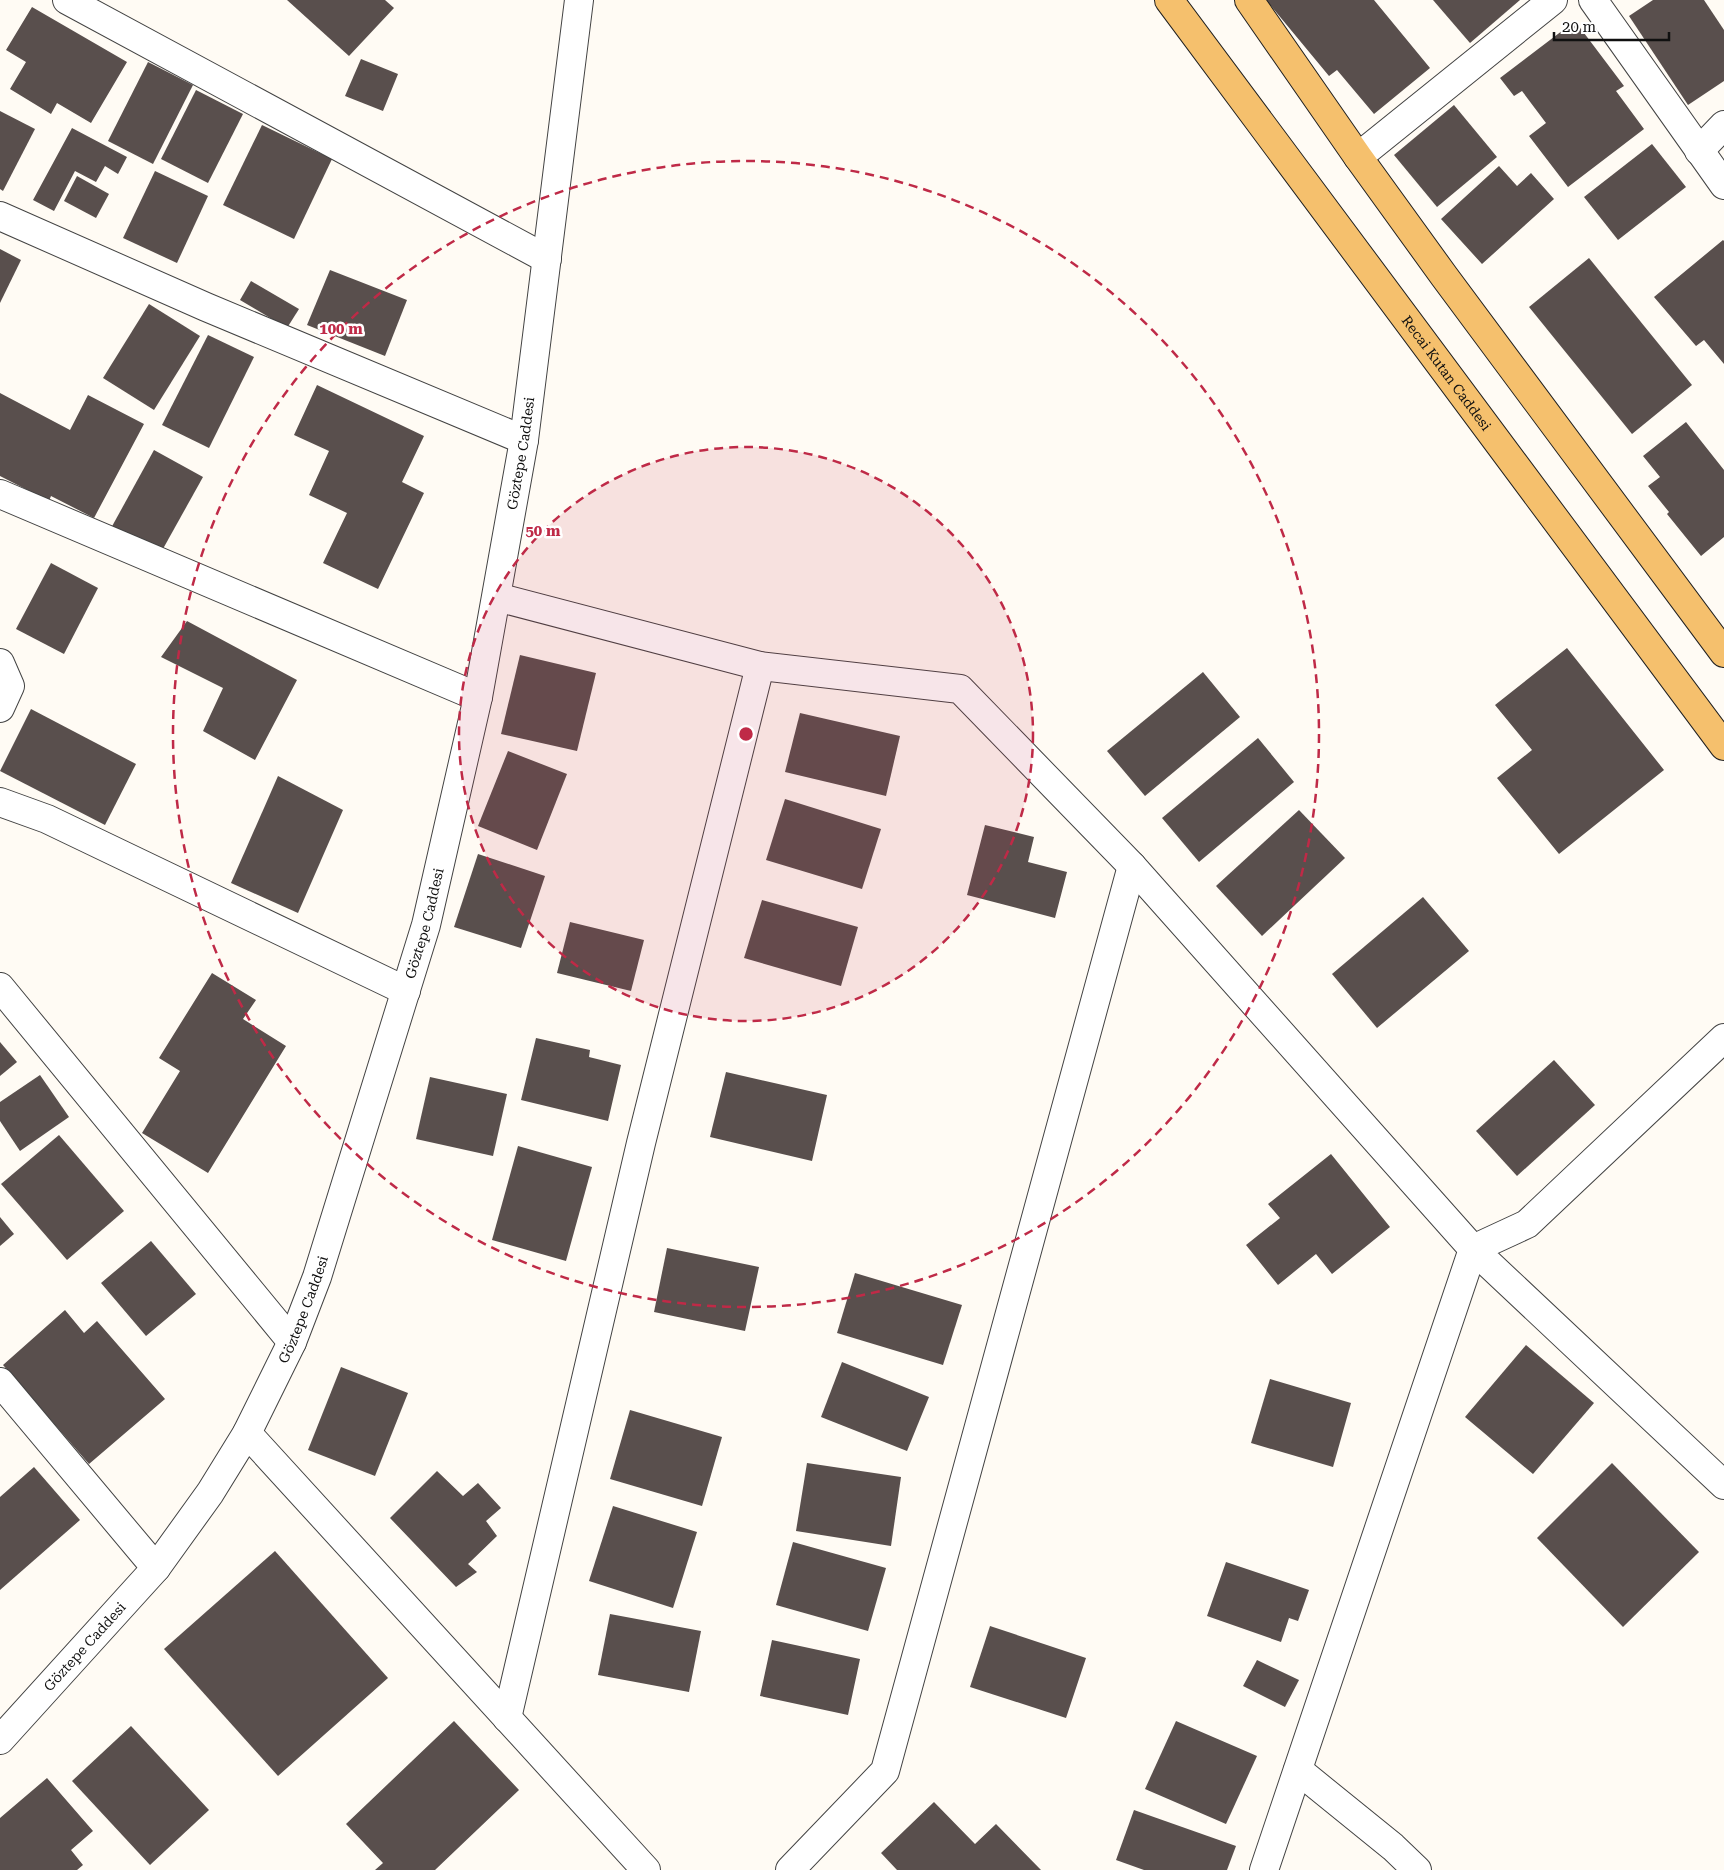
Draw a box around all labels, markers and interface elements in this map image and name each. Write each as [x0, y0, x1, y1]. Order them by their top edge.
scale bar [1554, 10, 1669, 42]
text: 20 m [1562, 18, 1597, 36]
street label: Recai Kutan Caddesi [1399, 313, 1495, 434]
text: 100 m [319, 320, 363, 338]
street label: Göztepe Caddesi [504, 396, 537, 511]
text: 50 m [525, 522, 561, 540]
centre of rings [737, 725, 755, 743]
street label: Göztepe Caddesi [402, 866, 447, 981]
street label: Göztepe Caddesi [275, 1253, 331, 1366]
street label: Göztepe Caddesi [40, 1599, 129, 1694]

